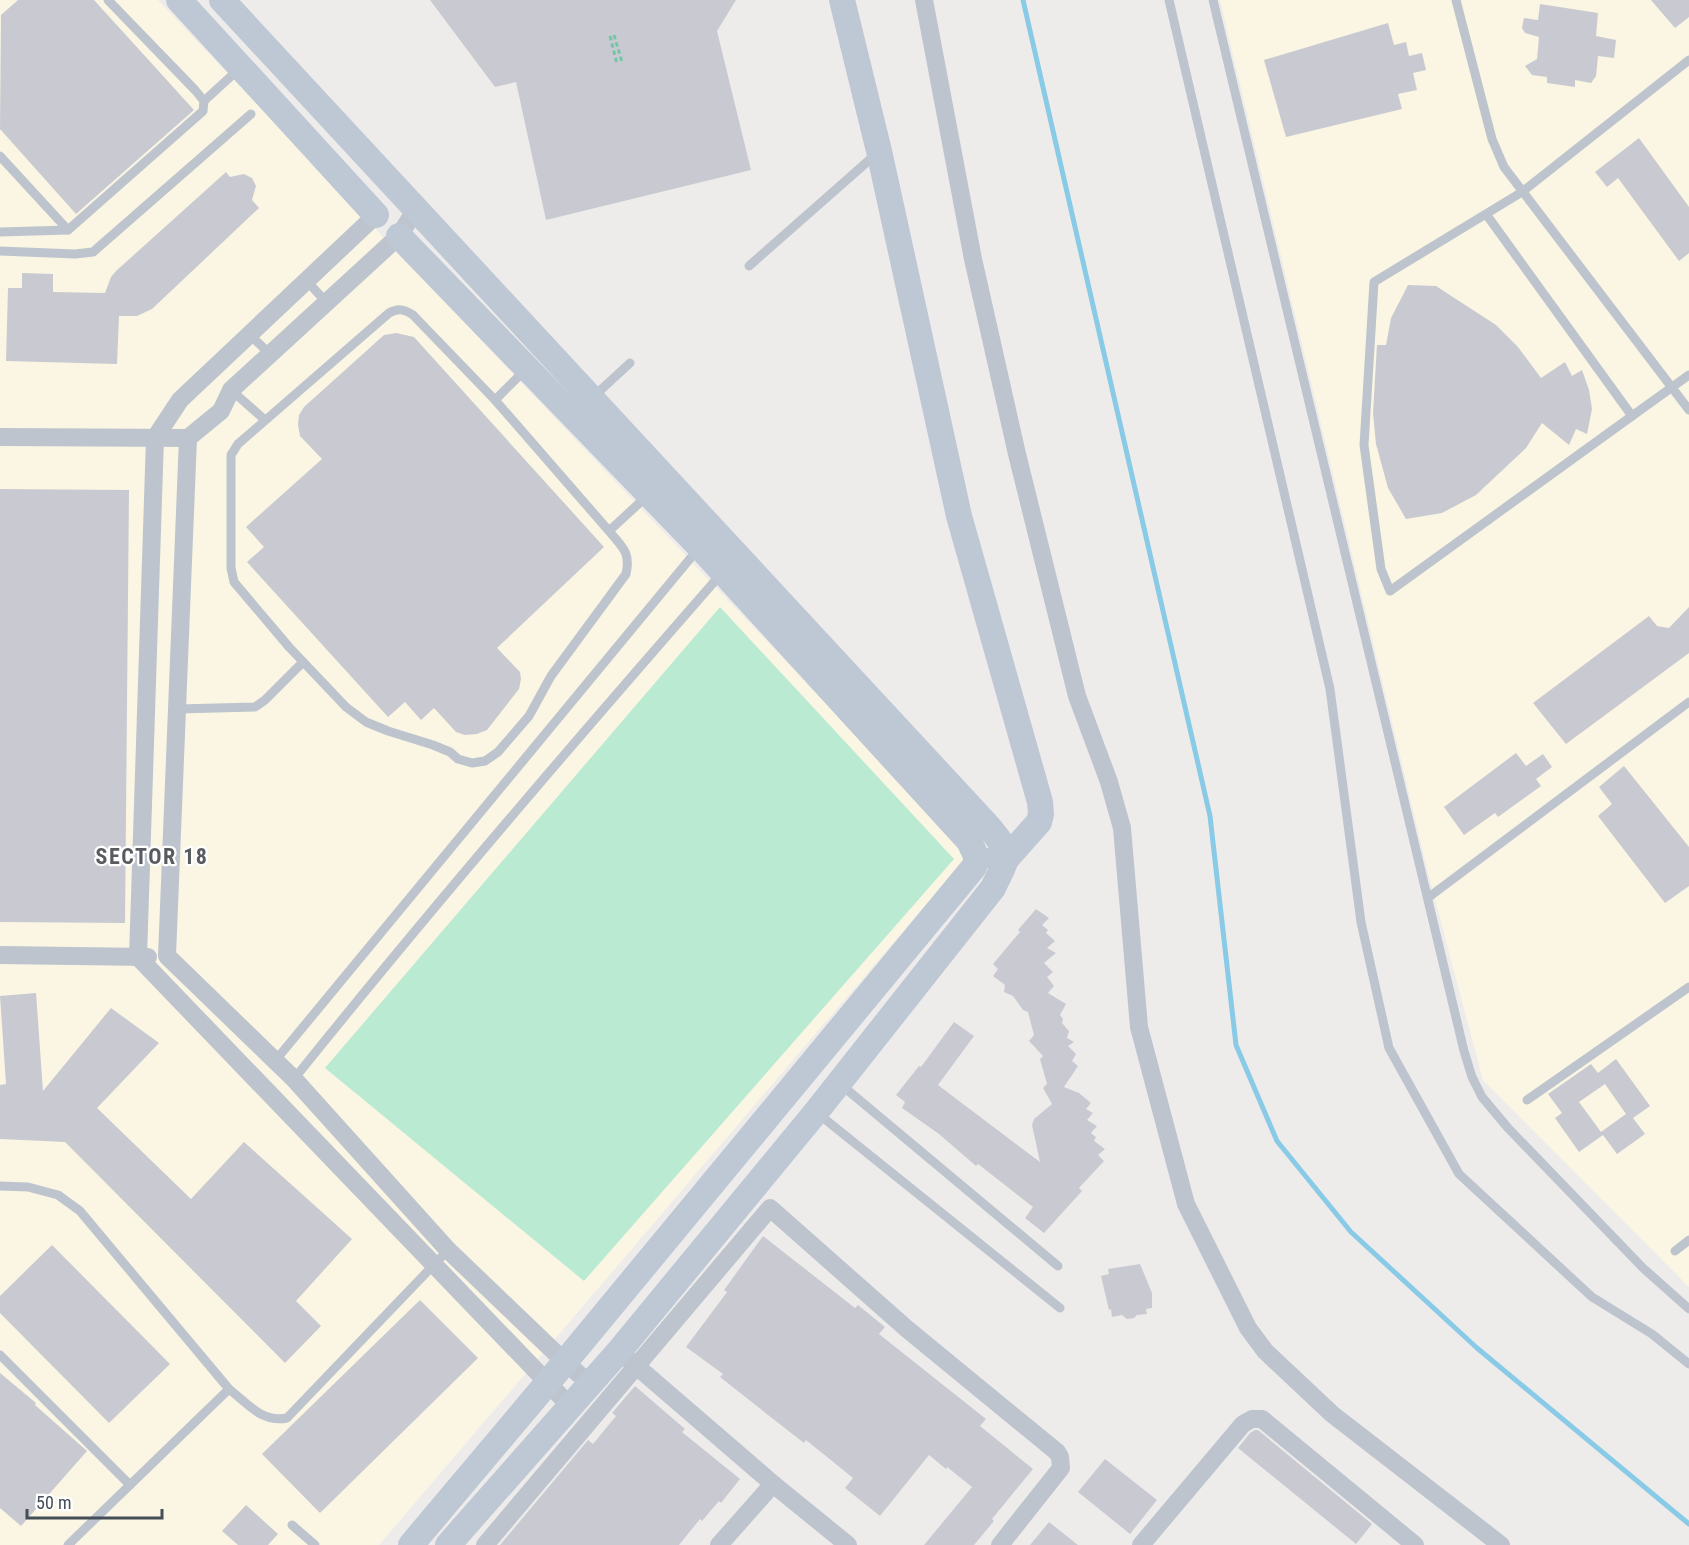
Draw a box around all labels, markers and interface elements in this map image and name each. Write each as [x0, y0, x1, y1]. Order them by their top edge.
district label: SECTOR 18 [96, 844, 208, 869]
scale bar [27, 1482, 162, 1520]
text: 50 m [36, 1492, 71, 1513]

